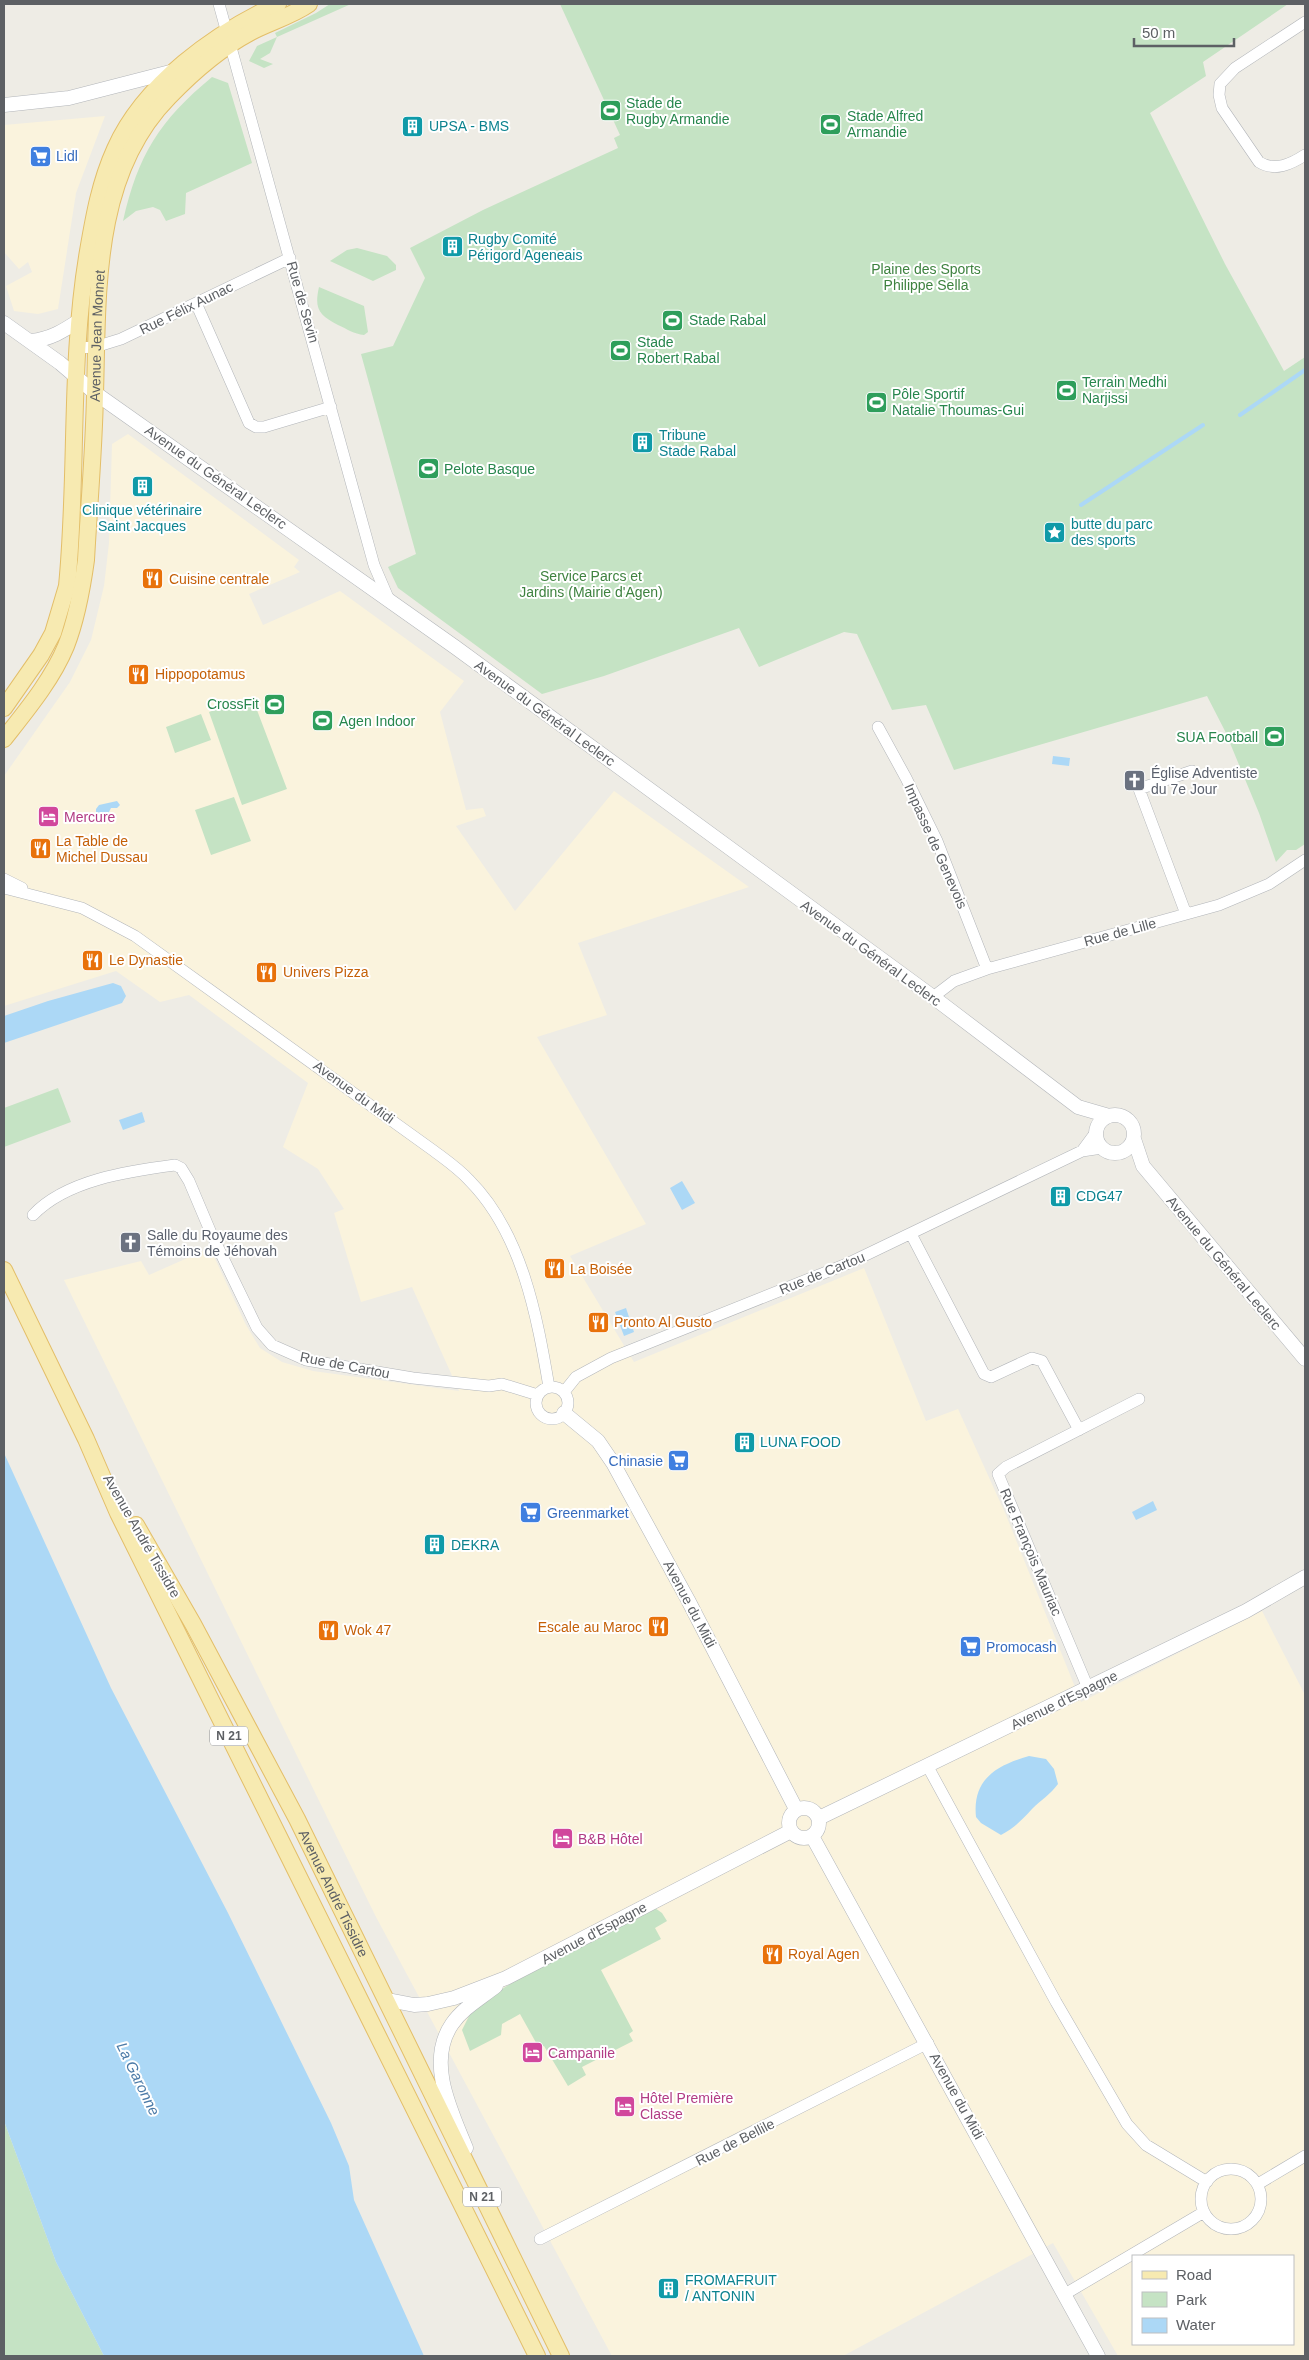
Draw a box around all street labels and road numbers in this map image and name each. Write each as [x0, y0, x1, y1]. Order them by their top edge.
street label: Rue de Sevin [284, 259, 322, 345]
street label: Avenue Jean Monnet [87, 269, 108, 402]
street label: Rue Félix Aunac [137, 278, 235, 338]
street label: Avenue du Général Leclerc [142, 422, 290, 532]
street label: Avenue du Général Leclerc [472, 657, 618, 769]
street label: Impasse de Genevois [901, 781, 971, 911]
street label: Avenue du Général Leclerc [798, 897, 944, 1009]
street label: Rue de Lille [1082, 915, 1158, 949]
street label: Avenue du Midi [310, 1057, 398, 1127]
street label: Avenue du Général Leclerc [1163, 1193, 1285, 1333]
street label: Rue de Cartou [777, 1249, 867, 1297]
street label: Rue de Cartou [299, 1348, 391, 1382]
street label: Avenue André Tissidre [100, 1471, 184, 1601]
street label: Rue François Mauriac [997, 1486, 1065, 1618]
street label: Avenue du Midi [660, 1558, 720, 1650]
street label: Avenue d'Espagne [1008, 1667, 1120, 1733]
road number: N 21 [210, 1726, 248, 1745]
street label: Avenue André Tissidre [295, 1827, 372, 1960]
street label: Avenue d'Espagne [539, 1898, 650, 1967]
street label: Avenue du Midi [927, 2050, 987, 2142]
street label: Rue de Bellile [693, 2115, 777, 2169]
road number: N 21 [463, 2188, 501, 2206]

